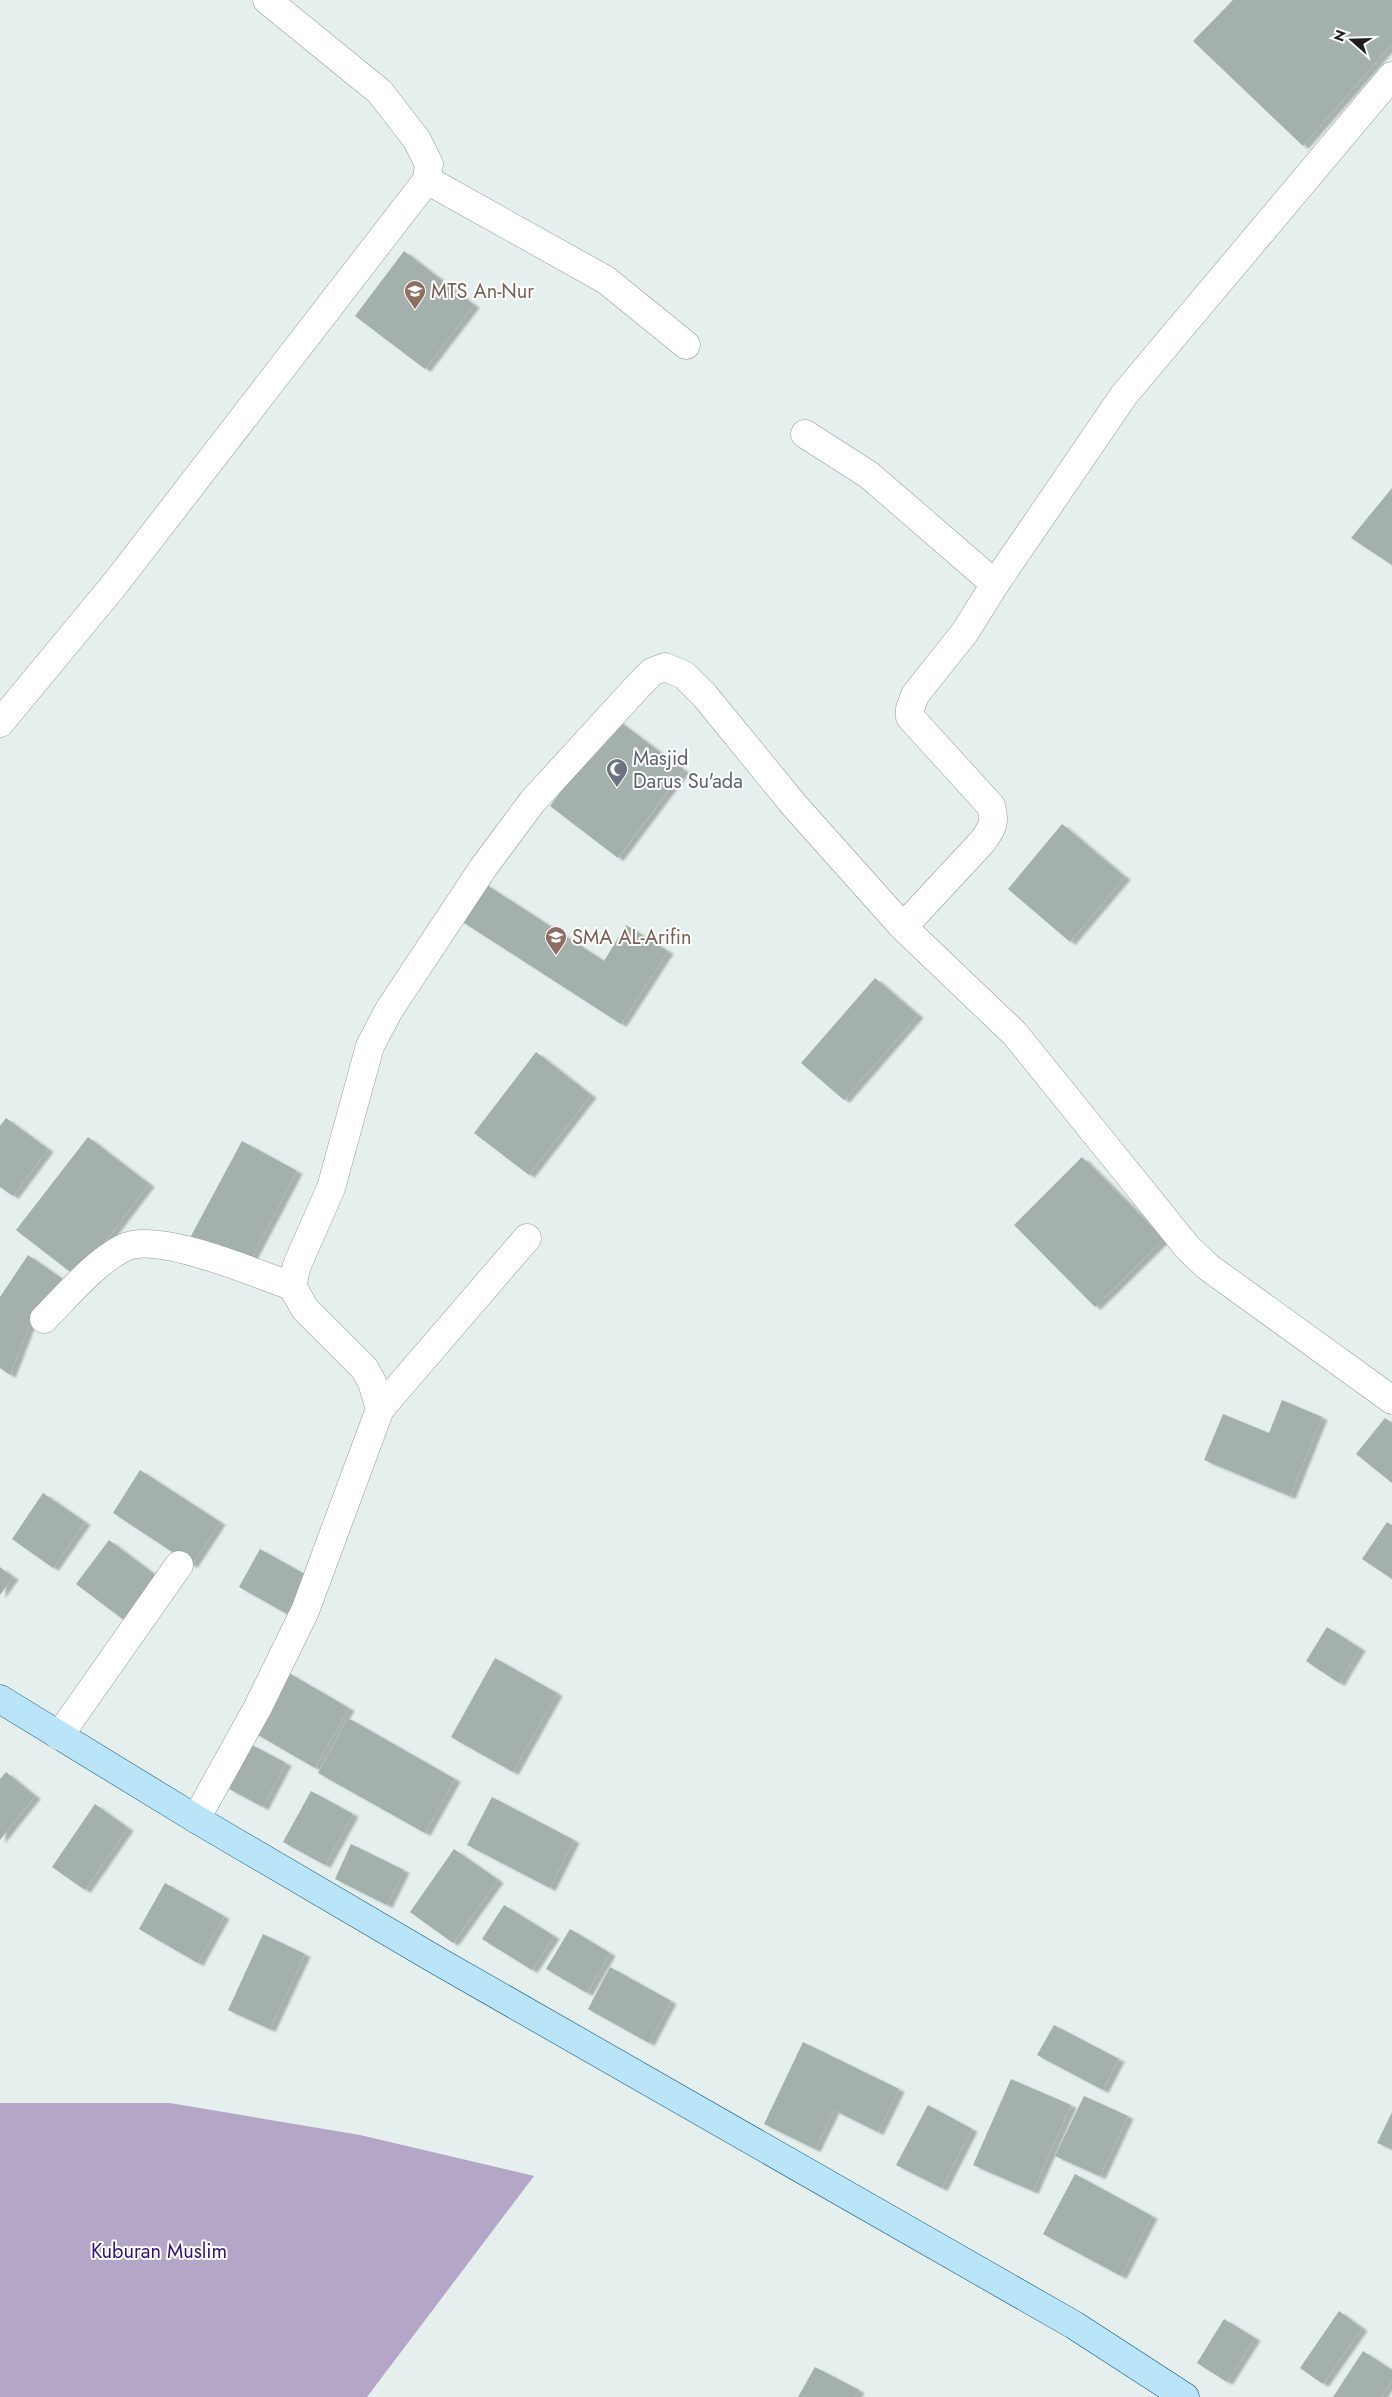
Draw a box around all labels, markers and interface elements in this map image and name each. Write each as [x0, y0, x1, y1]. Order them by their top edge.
north arrow [1327, 15, 1377, 65]
text: N [1328, 27, 1351, 44]
place label: MTS An-Nur [431, 277, 534, 306]
school or university icon: MTS An-Nur [403, 279, 427, 310]
place label: Masjid Darus Su'ada [633, 744, 743, 796]
mosque icon: Masjid Darus Su'ada [605, 757, 629, 788]
place label: SMA AL-Arifin [572, 923, 691, 952]
school or university icon: SMA AL-Arifin [544, 925, 568, 956]
park label: Kuburan Muslim [91, 2237, 227, 2266]

